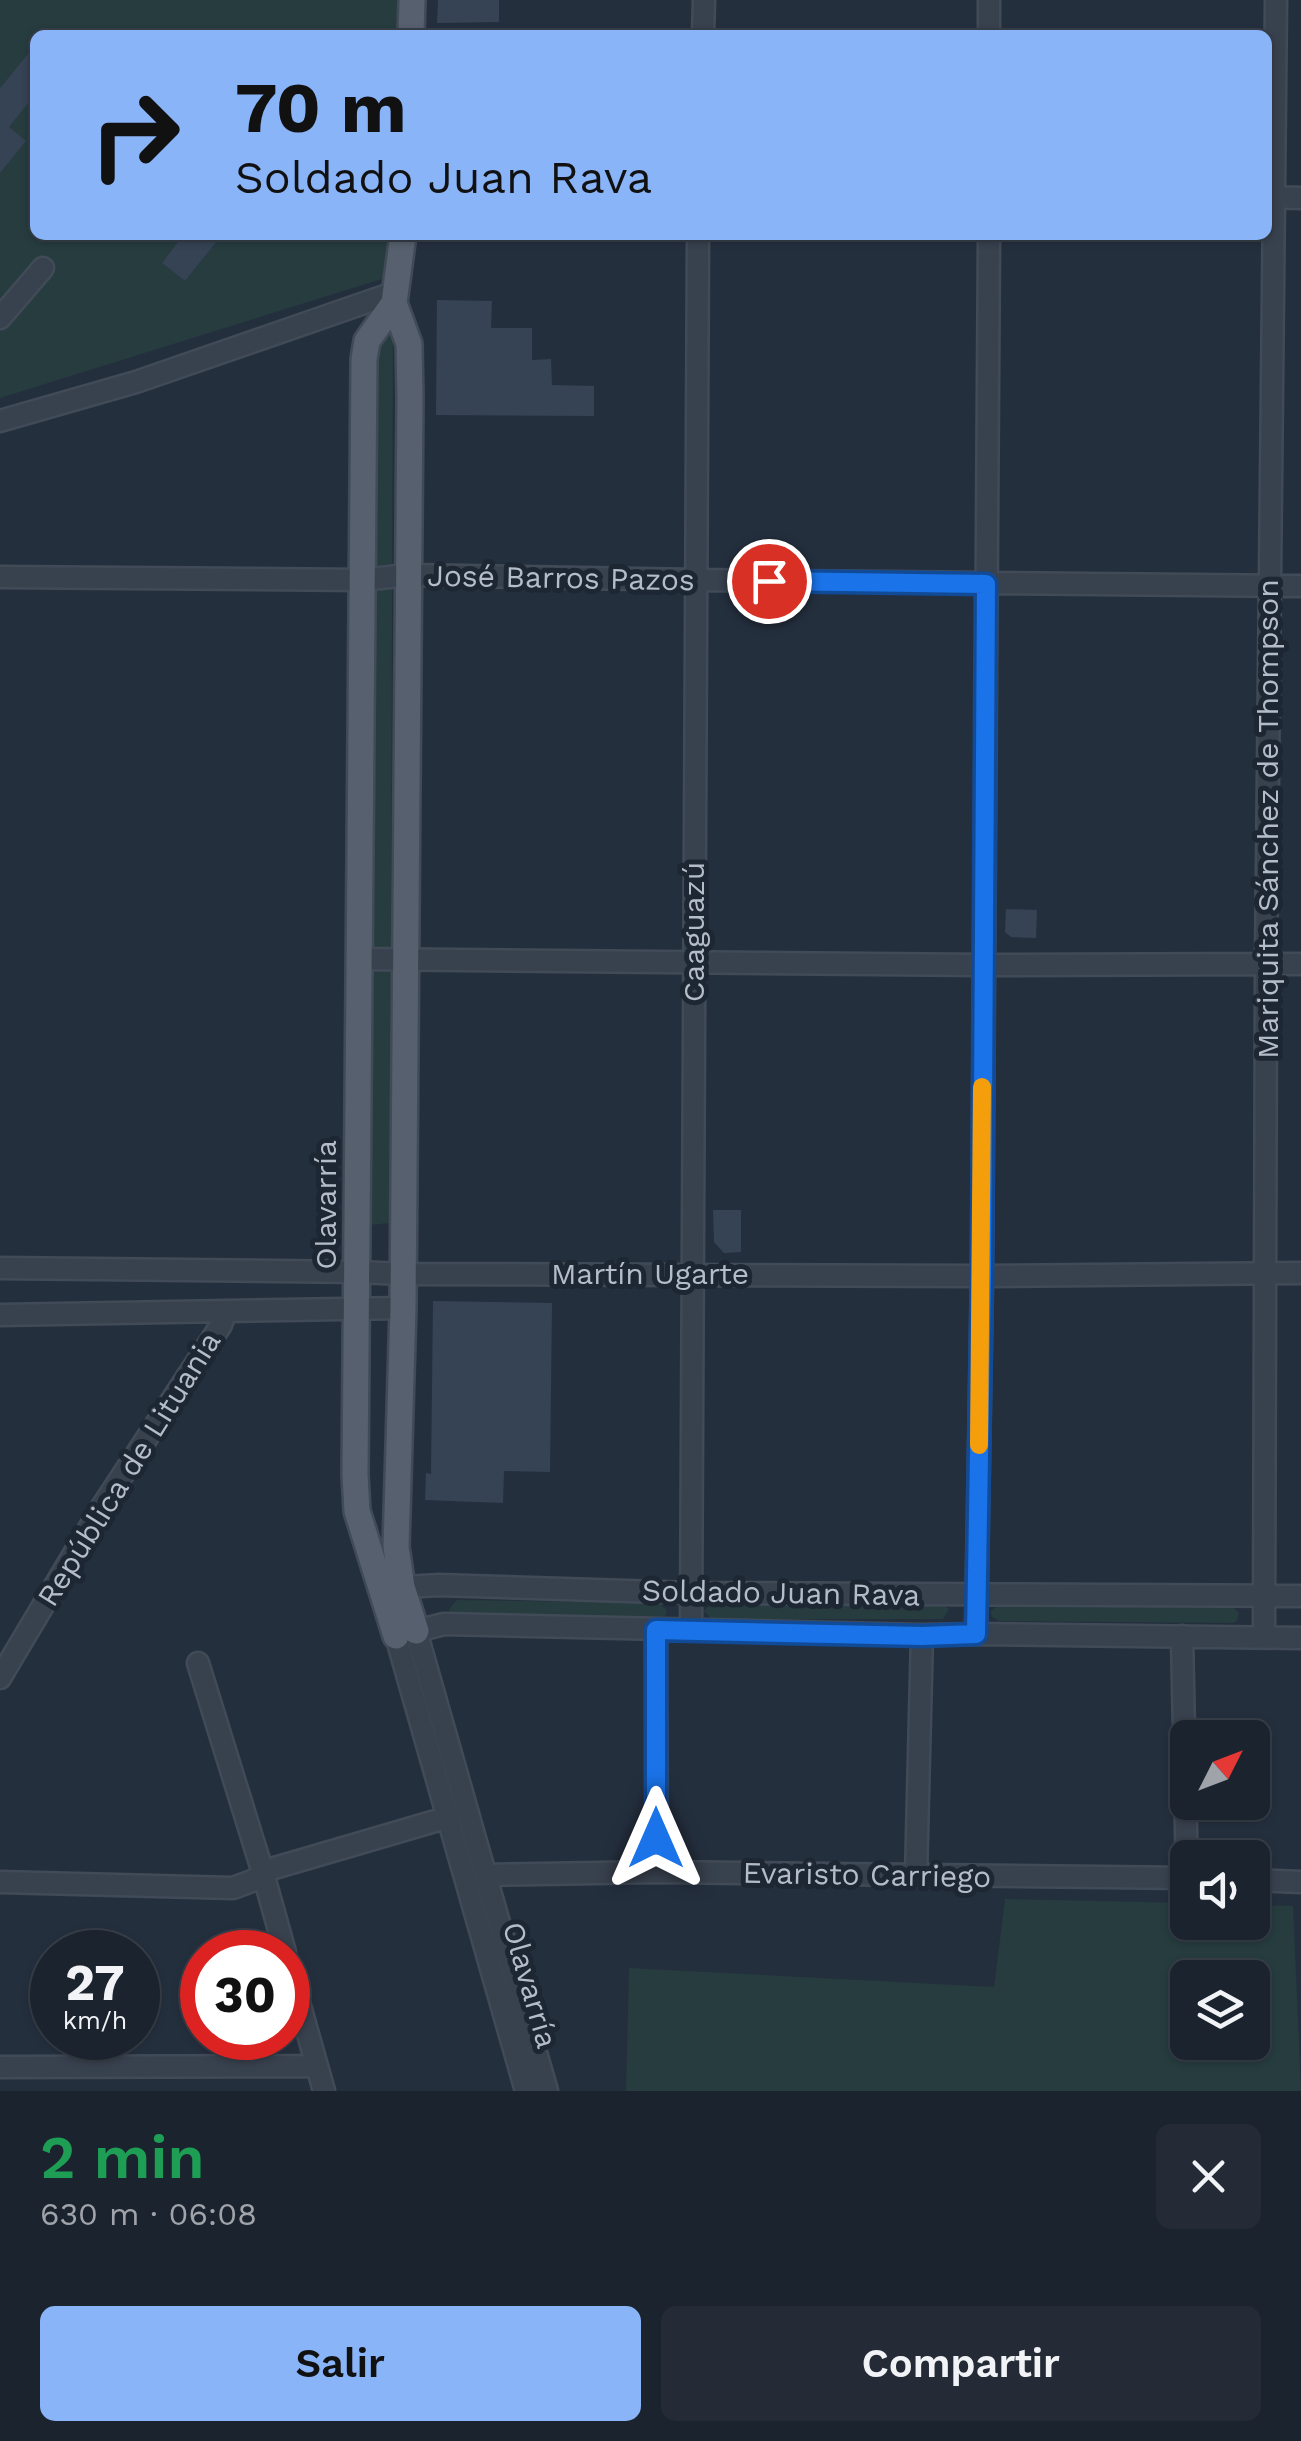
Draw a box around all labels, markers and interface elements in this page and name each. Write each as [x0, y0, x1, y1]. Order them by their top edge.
text: 70 m [235, 67, 407, 149]
icon: right [70, 70, 200, 200]
text: Soldado Juan Rava [235, 151, 652, 204]
pin [727, 539, 812, 624]
icon: arrive [742, 554, 797, 609]
street label: José Barros Pazos [427, 558, 695, 597]
street label: Mariquita Sánchez de Thompson [1250, 579, 1285, 1059]
street label: Caaguazú [676, 862, 711, 1002]
street label: Olavarría [308, 1140, 343, 1270]
street label: Martín Ugarte [551, 1256, 749, 1291]
street label: República de Lituania [30, 1325, 227, 1613]
street label: Soldado Juan Rava [642, 1573, 920, 1612]
north arrow [1170, 1720, 1270, 1820]
map controls [1170, 1720, 1270, 2060]
position arrow [604, 1786, 708, 1890]
button: sound [1170, 1840, 1270, 1940]
street label: Evaristo Carriego [742, 1855, 992, 1894]
street label: Olavarría [496, 1918, 565, 2052]
speed limit sign: 30 [180, 1930, 310, 2060]
text: 27 [65, 1953, 125, 2012]
button: layers [1170, 1960, 1270, 2060]
text: km/h [63, 2006, 127, 2035]
text: 2 min [40, 2122, 205, 2193]
button: close [1156, 2124, 1261, 2229]
text: 630 m · 06:08 [40, 2195, 257, 2233]
button: Salir [40, 2306, 641, 2421]
button: Compartir [661, 2306, 1261, 2421]

